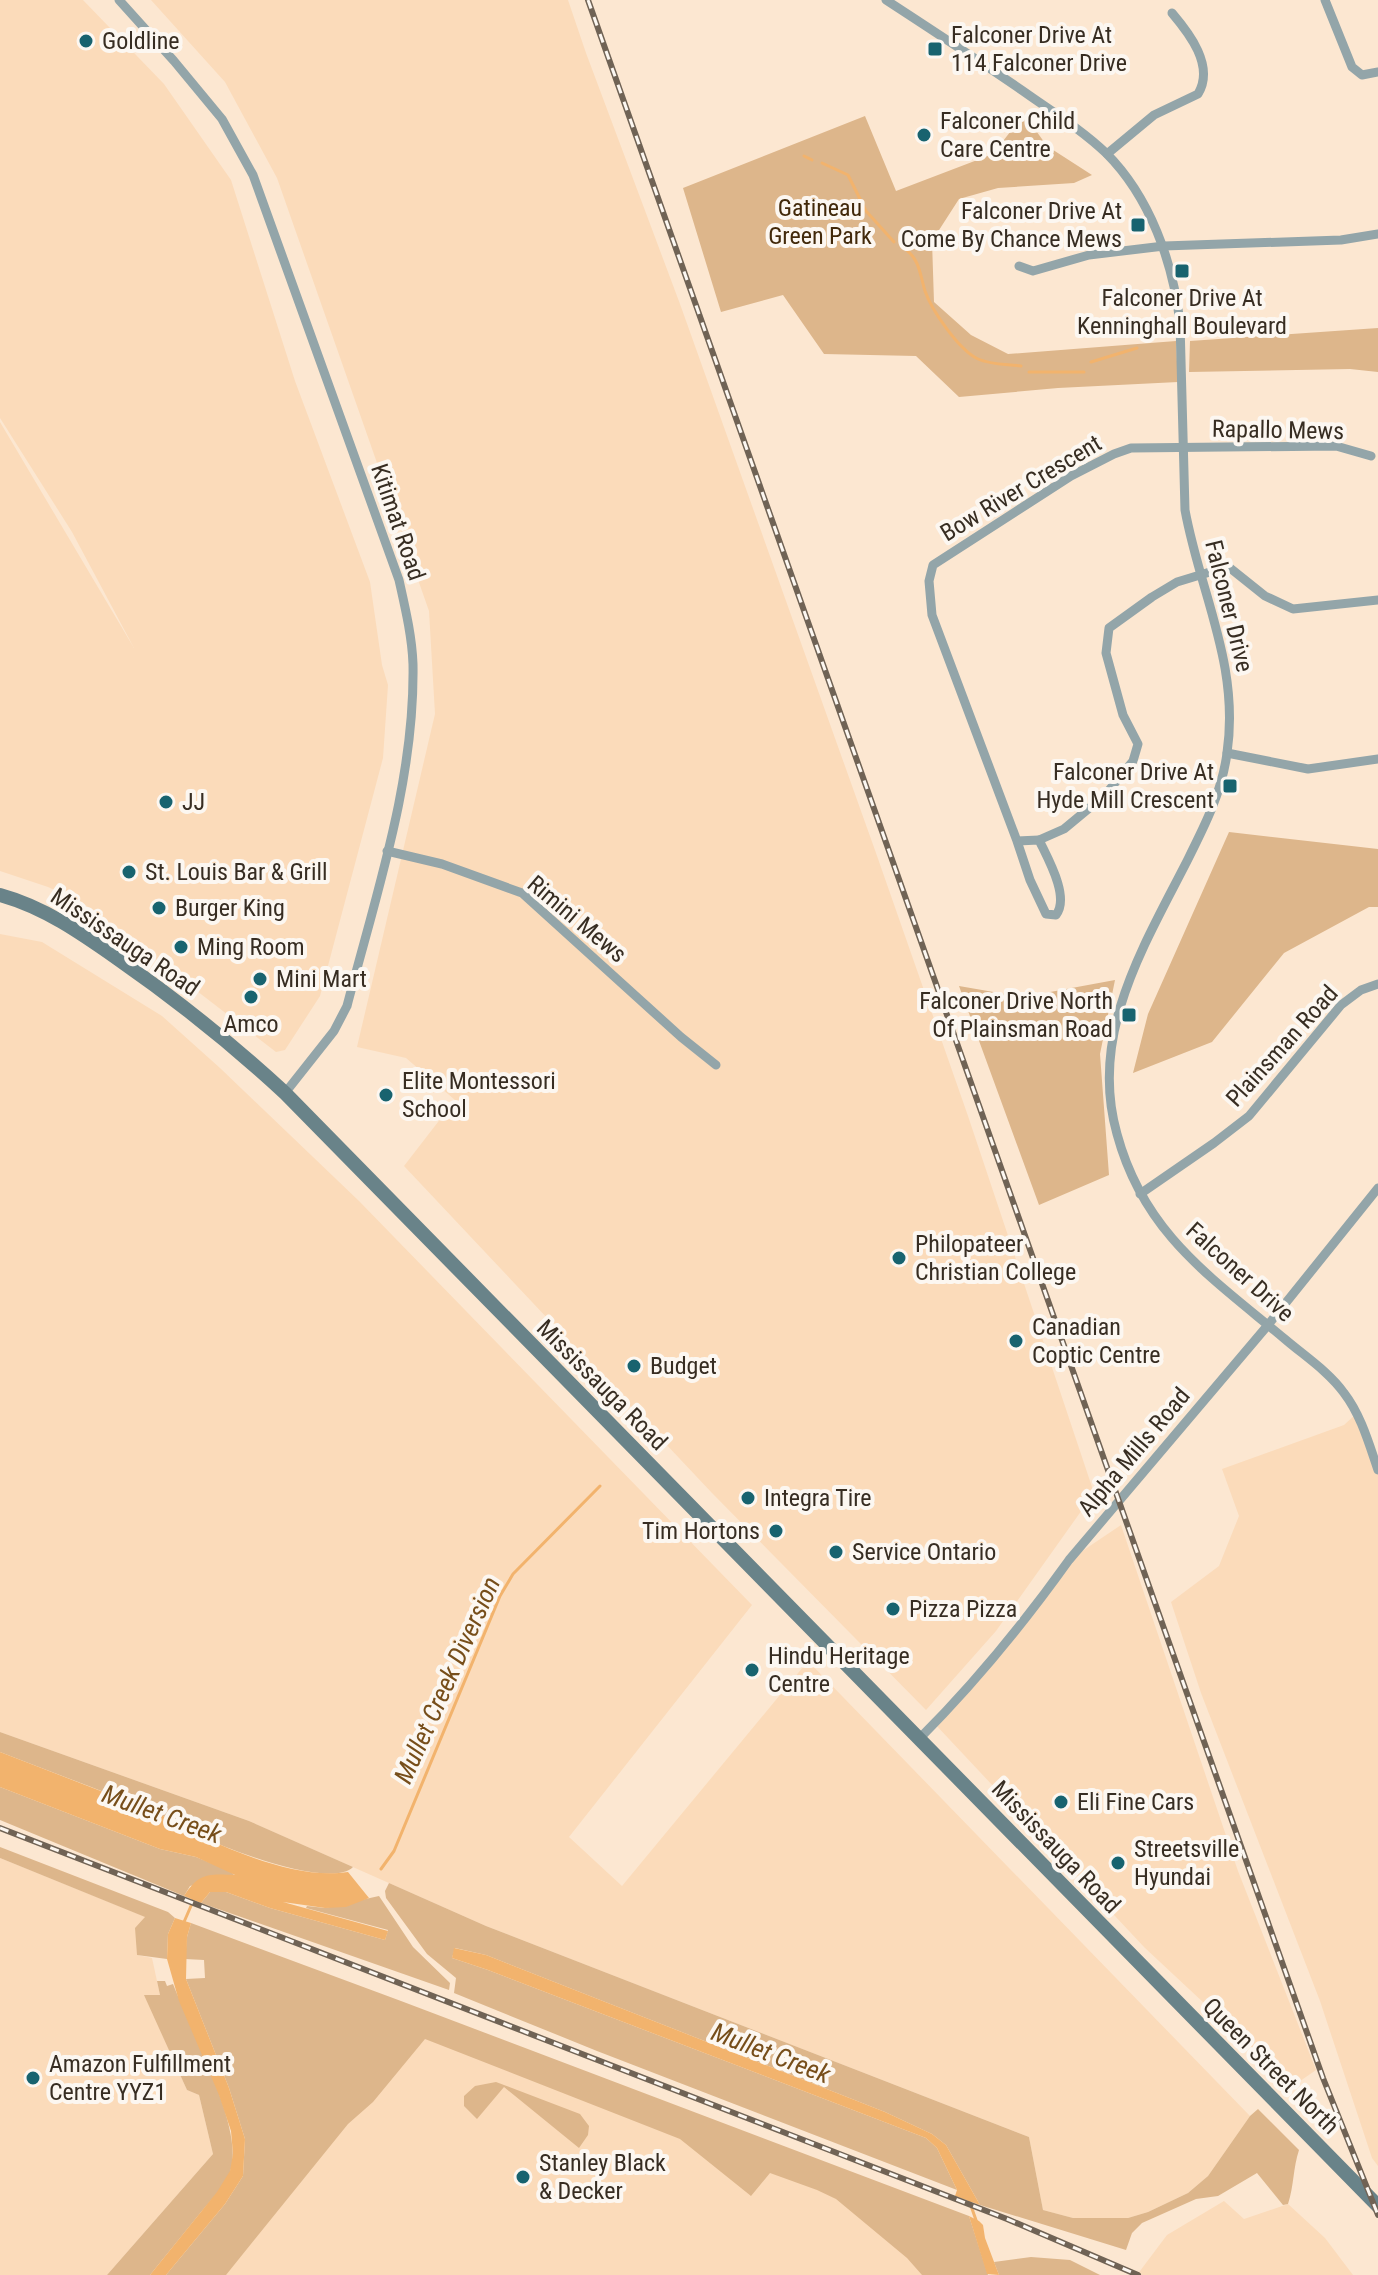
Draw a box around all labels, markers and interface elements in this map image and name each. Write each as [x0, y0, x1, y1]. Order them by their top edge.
place label: Falconer Drive At 114 Falconer Drive [951, 21, 1127, 77]
place label: Goldline [102, 27, 180, 55]
marker: Goldline [77, 32, 95, 50]
marker: Falconer Drive At 114 Falconer Drive [926, 40, 944, 58]
place label: Falconer Child Care Centre [940, 107, 1075, 163]
marker: Falconer Child Care Centre [915, 126, 933, 144]
park label: Gatineau Green Park [768, 194, 872, 250]
place label: Falconer Drive At Come By Chance Mews [901, 197, 1122, 253]
marker: Falconer Drive At Come By Chance Mews [1129, 216, 1147, 234]
marker: Falconer Drive At Kenninghall Boulevard [1173, 262, 1191, 280]
place label: Falconer Drive At Kenninghall Boulevard [1077, 284, 1287, 340]
street label: Rapallo Mews [1212, 415, 1344, 445]
street label: Bow River Crescent [936, 429, 1106, 547]
street label: Kitimat Road [365, 460, 431, 584]
street label: Falconer Drive [1199, 537, 1259, 675]
place label: Falconer Drive At Hyde Mill Crescent [1036, 758, 1214, 814]
marker: Falconer Drive At Hyde Mill Crescent [1221, 777, 1239, 795]
place label: JJ [182, 788, 205, 816]
marker: JJ [157, 793, 175, 811]
place label: St. Louis Bar & Grill [145, 858, 327, 886]
marker: St. Louis Bar & Grill [120, 863, 138, 881]
street label: Rimini Mews [522, 870, 632, 968]
street label: Mississauga Road [45, 882, 205, 1002]
place label: Burger King [175, 894, 285, 922]
marker: Burger King [150, 899, 168, 917]
place label: Ming Room [197, 933, 305, 961]
marker: Ming Room [172, 938, 190, 956]
place label: Mini Mart [276, 965, 367, 993]
marker: Mini Mart [251, 970, 269, 988]
street label: Plainsman Road [1220, 980, 1344, 1112]
place label: Falconer Drive North Of Plainsman Road [919, 987, 1113, 1043]
marker: Amco [242, 988, 260, 1006]
marker: Falconer Drive North Of Plainsman Road [1120, 1006, 1138, 1024]
place label: Amco [223, 1010, 279, 1038]
place label: Elite Montessori School [402, 1067, 556, 1123]
marker: Elite Montessori School [377, 1086, 395, 1104]
street label: Falconer Drive [1181, 1216, 1299, 1328]
place label: Philopateer Christian College [915, 1230, 1076, 1286]
marker: Philopateer Christian College [890, 1249, 908, 1267]
place label: Canadian Coptic Centre [1032, 1313, 1161, 1369]
street label: Mississauga Road [531, 1314, 673, 1456]
marker: Canadian Coptic Centre [1007, 1332, 1025, 1350]
place label: Budget [650, 1352, 717, 1380]
marker: Budget [625, 1357, 643, 1375]
street label: Alpha Mills Road [1072, 1382, 1196, 1522]
place label: Integra Tire [764, 1484, 872, 1512]
marker: Integra Tire [739, 1489, 757, 1507]
place label: Tim Hortons [642, 1517, 760, 1545]
marker: Tim Hortons [767, 1522, 785, 1540]
place label: Service Ontario [852, 1538, 996, 1566]
marker: Service Ontario [827, 1543, 845, 1561]
water label: Mullet Creek Diversion [388, 1572, 506, 1788]
place label: Pizza Pizza [909, 1595, 1017, 1623]
marker: Pizza Pizza [884, 1600, 902, 1618]
place label: Hindu Heritage Centre [768, 1642, 910, 1698]
marker: Hindu Heritage Centre [743, 1661, 761, 1679]
street label: Mississauga Road [986, 1775, 1126, 1919]
water label: Mullet Creek [98, 1779, 226, 1850]
place label: Eli Fine Cars [1077, 1788, 1194, 1816]
marker: Eli Fine Cars [1052, 1793, 1070, 1811]
place label: Streetsville Hyundai [1134, 1835, 1239, 1891]
marker: Streetsville Hyundai [1109, 1854, 1127, 1872]
street label: Queen Street North [1197, 1992, 1345, 2140]
water label: Mullet Creek [707, 2017, 835, 2090]
place label: Amazon Fulfillment Centre YYZ1 [49, 2050, 231, 2106]
marker: Amazon Fulfillment Centre YYZ1 [24, 2069, 42, 2087]
place label: Stanley Black & Decker [539, 2149, 666, 2205]
marker: Stanley Black & Decker [514, 2168, 532, 2186]

